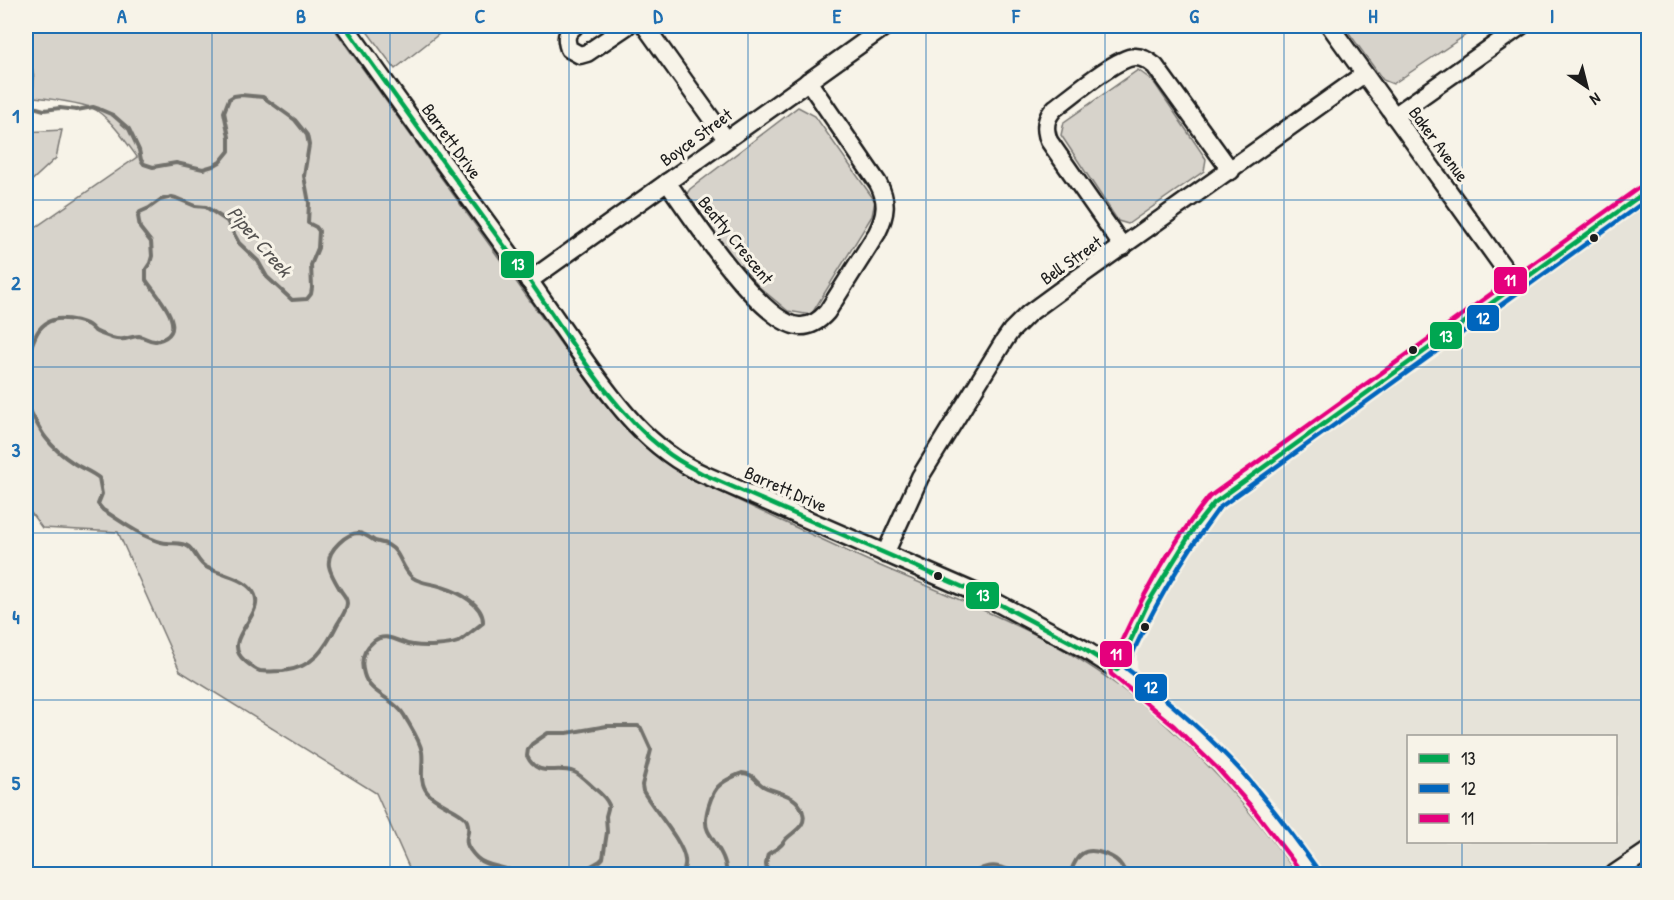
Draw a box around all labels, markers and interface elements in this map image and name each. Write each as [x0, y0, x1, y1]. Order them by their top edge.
text: A [117, 2, 127, 29]
text: B [296, 2, 306, 29]
text: C [475, 2, 486, 29]
text: D [653, 2, 663, 29]
text: E [833, 2, 842, 29]
text: F [1011, 2, 1021, 29]
text: G [1189, 2, 1199, 29]
text: H [1368, 2, 1378, 29]
text: I [1550, 2, 1554, 29]
north arrow [1557, 57, 1617, 117]
text: N [1585, 88, 1605, 111]
street label: Barrett Drive [416, 98, 488, 184]
street label: Baker Avenue [1403, 101, 1475, 187]
text: 1 [12, 102, 20, 129]
street label: Boyce Street [655, 102, 738, 172]
street label: Beatty Crescent [693, 191, 780, 290]
water label: Piper Creek [221, 200, 299, 284]
street label: Bell Street [1035, 229, 1108, 290]
unlabelled marker [1588, 232, 1600, 244]
line badge: 13 [500, 250, 535, 279]
text: 13 [512, 253, 524, 275]
line badge: 11 [1493, 266, 1528, 295]
text: 2 [11, 269, 21, 296]
text: 11 [1504, 269, 1516, 291]
line badge: 12 [1466, 304, 1500, 332]
text: 12 [1476, 307, 1490, 329]
line badge: 13 [1429, 321, 1463, 350]
text: 13 [1440, 325, 1452, 347]
unlabelled marker [1407, 344, 1419, 356]
text: 3 [12, 436, 21, 463]
street label: Barrett Drive [741, 460, 831, 518]
unlabelled marker [932, 570, 944, 582]
line badge: 13 [965, 581, 1000, 610]
text: 13 [977, 584, 989, 606]
text: 4 [12, 603, 20, 630]
unlabelled marker [1139, 621, 1151, 633]
line badge: 11 [1099, 640, 1133, 668]
text: 11 [1110, 643, 1122, 665]
line badge: 12 [1134, 673, 1168, 702]
text: 12 [1144, 676, 1158, 698]
legend [1407, 735, 1617, 843]
text: 13 [1461, 746, 1476, 771]
text: 5 [12, 769, 21, 796]
text: 12 [1461, 776, 1477, 801]
text: 11 [1461, 806, 1474, 831]

